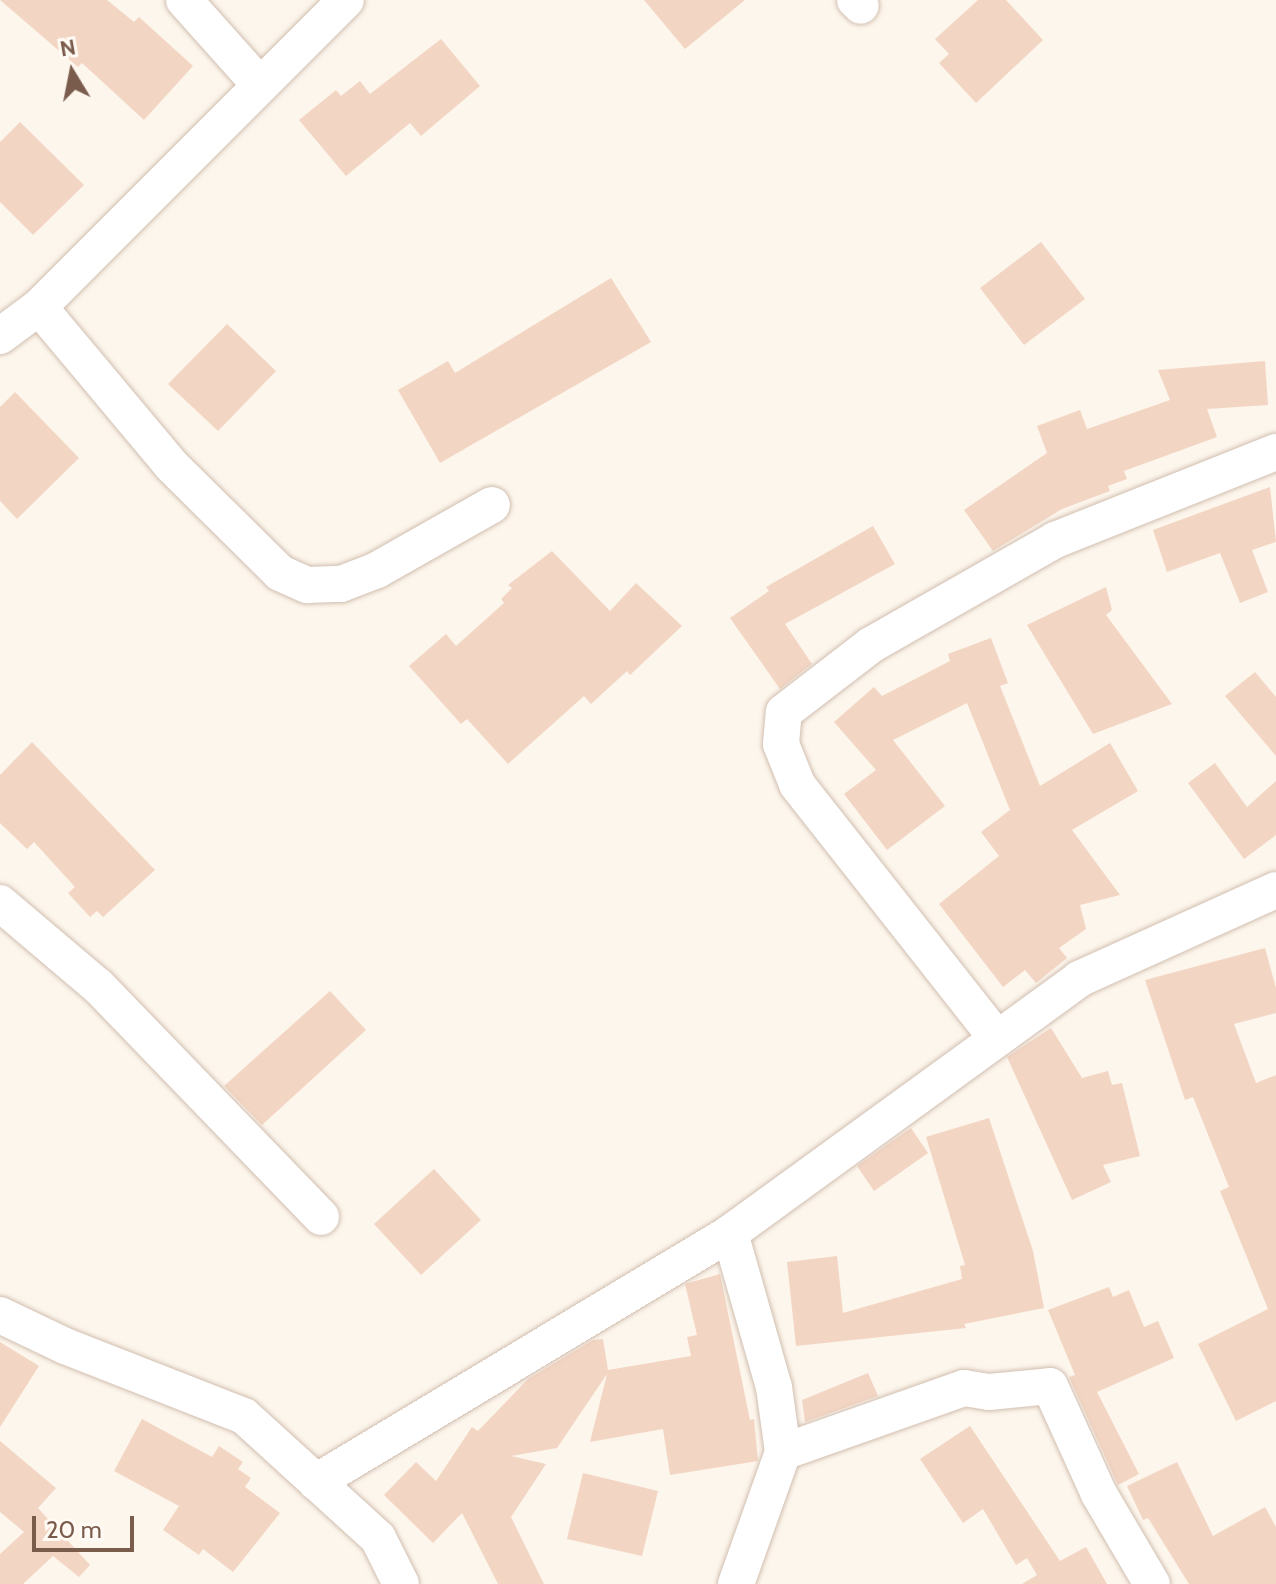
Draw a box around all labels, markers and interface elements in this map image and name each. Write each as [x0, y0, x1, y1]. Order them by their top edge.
north arrow [32, 32, 112, 112]
text: N [58, 33, 78, 63]
scale bar [36, 1500, 138, 1550]
text: 20 m [46, 1515, 102, 1544]

